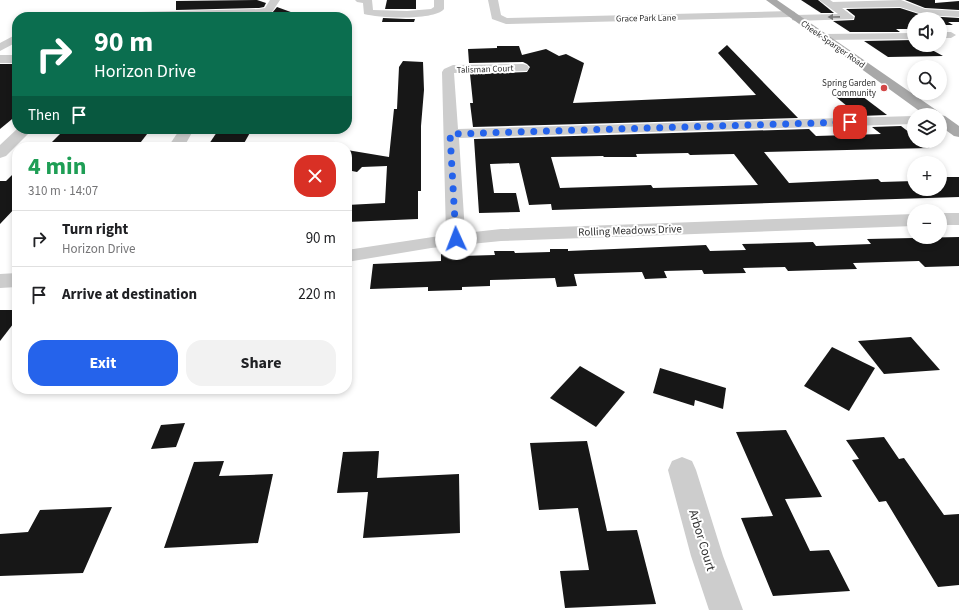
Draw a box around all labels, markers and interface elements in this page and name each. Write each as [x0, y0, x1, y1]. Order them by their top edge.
street label: Grace Park Lane [616, 11, 677, 26]
map controls [907, 12, 947, 244]
button: sound [907, 12, 947, 52]
one-way arrow [827, 14, 840, 20]
street label: Cheek-Sparger Road [798, 17, 868, 72]
text: 90 m [94, 22, 153, 62]
icon: right [28, 28, 80, 80]
text: Horizon Drive [94, 59, 196, 84]
button: search [907, 60, 947, 100]
street label: Talisman Court [456, 62, 514, 77]
place label: Spring Garden Community [822, 77, 877, 100]
marker: Spring Garden Community [879, 83, 889, 93]
icon: arrive [68, 104, 90, 126]
text: Then [28, 105, 60, 126]
pin [833, 105, 867, 139]
button: layers [907, 108, 947, 148]
icon: arrive [839, 111, 861, 133]
text: 4 min [28, 149, 86, 184]
button: close [294, 155, 336, 197]
button: + [907, 156, 947, 196]
text: 310 m · 14:07 [28, 182, 98, 200]
button: − [907, 204, 947, 244]
position arrow [435, 218, 477, 260]
text: Turn right [62, 219, 128, 240]
street label: Rolling Meadows Drive [578, 221, 683, 240]
icon: right [28, 228, 50, 250]
text: 90 m [306, 228, 336, 249]
text: Horizon Drive [62, 240, 136, 258]
icon: arrive [28, 284, 50, 306]
text: Arrive at destination [62, 284, 197, 305]
text: 220 m [298, 284, 336, 305]
button: Exit [28, 340, 178, 386]
button: Share [186, 340, 336, 386]
street label: Arbor Court [684, 507, 720, 574]

